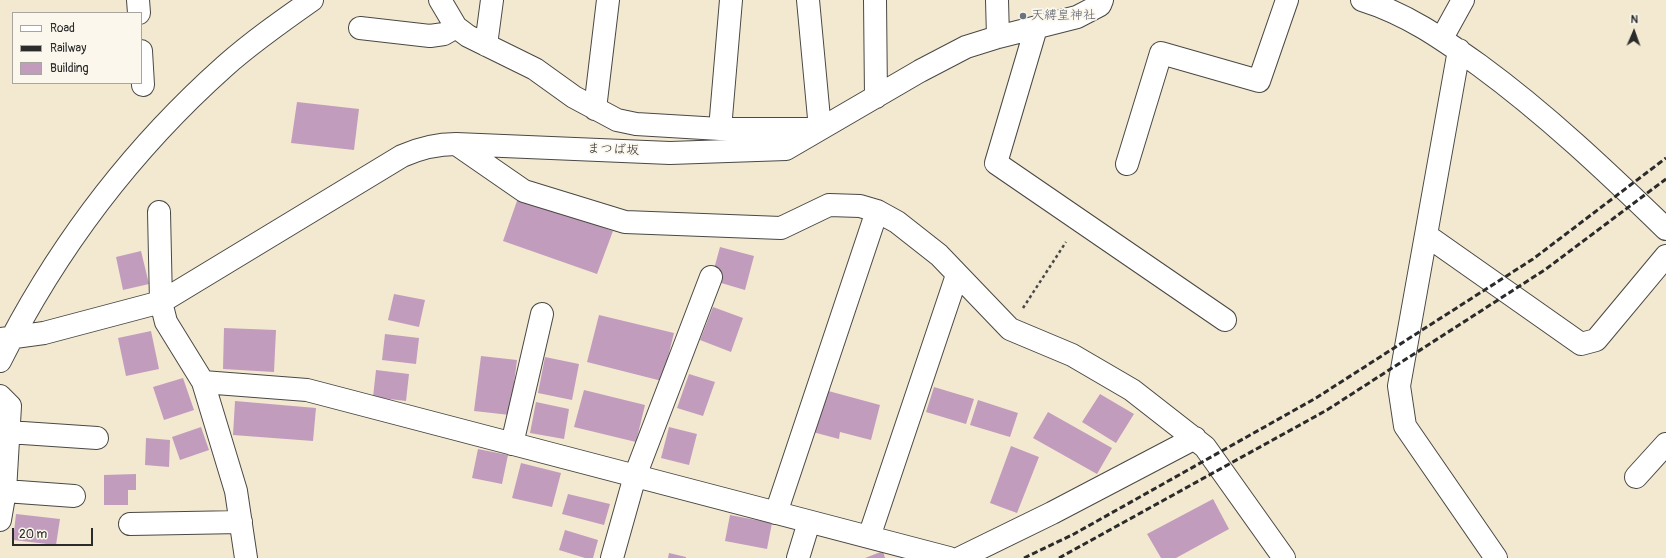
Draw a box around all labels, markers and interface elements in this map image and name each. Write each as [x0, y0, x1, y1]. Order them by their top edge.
place label: 天縛皇神社 [1031, 8, 1096, 24]
marker: 天縛皇神社 [1018, 11, 1028, 21]
legend [12, 12, 142, 84]
north arrow [1614, 12, 1654, 52]
text: N [1630, 13, 1638, 26]
text: Road [50, 21, 75, 36]
text: Railway [50, 41, 86, 56]
text: Building [50, 61, 89, 76]
street label: まつば坂 [587, 141, 639, 159]
scale bar [14, 520, 95, 546]
text: 20 m [19, 527, 47, 542]

